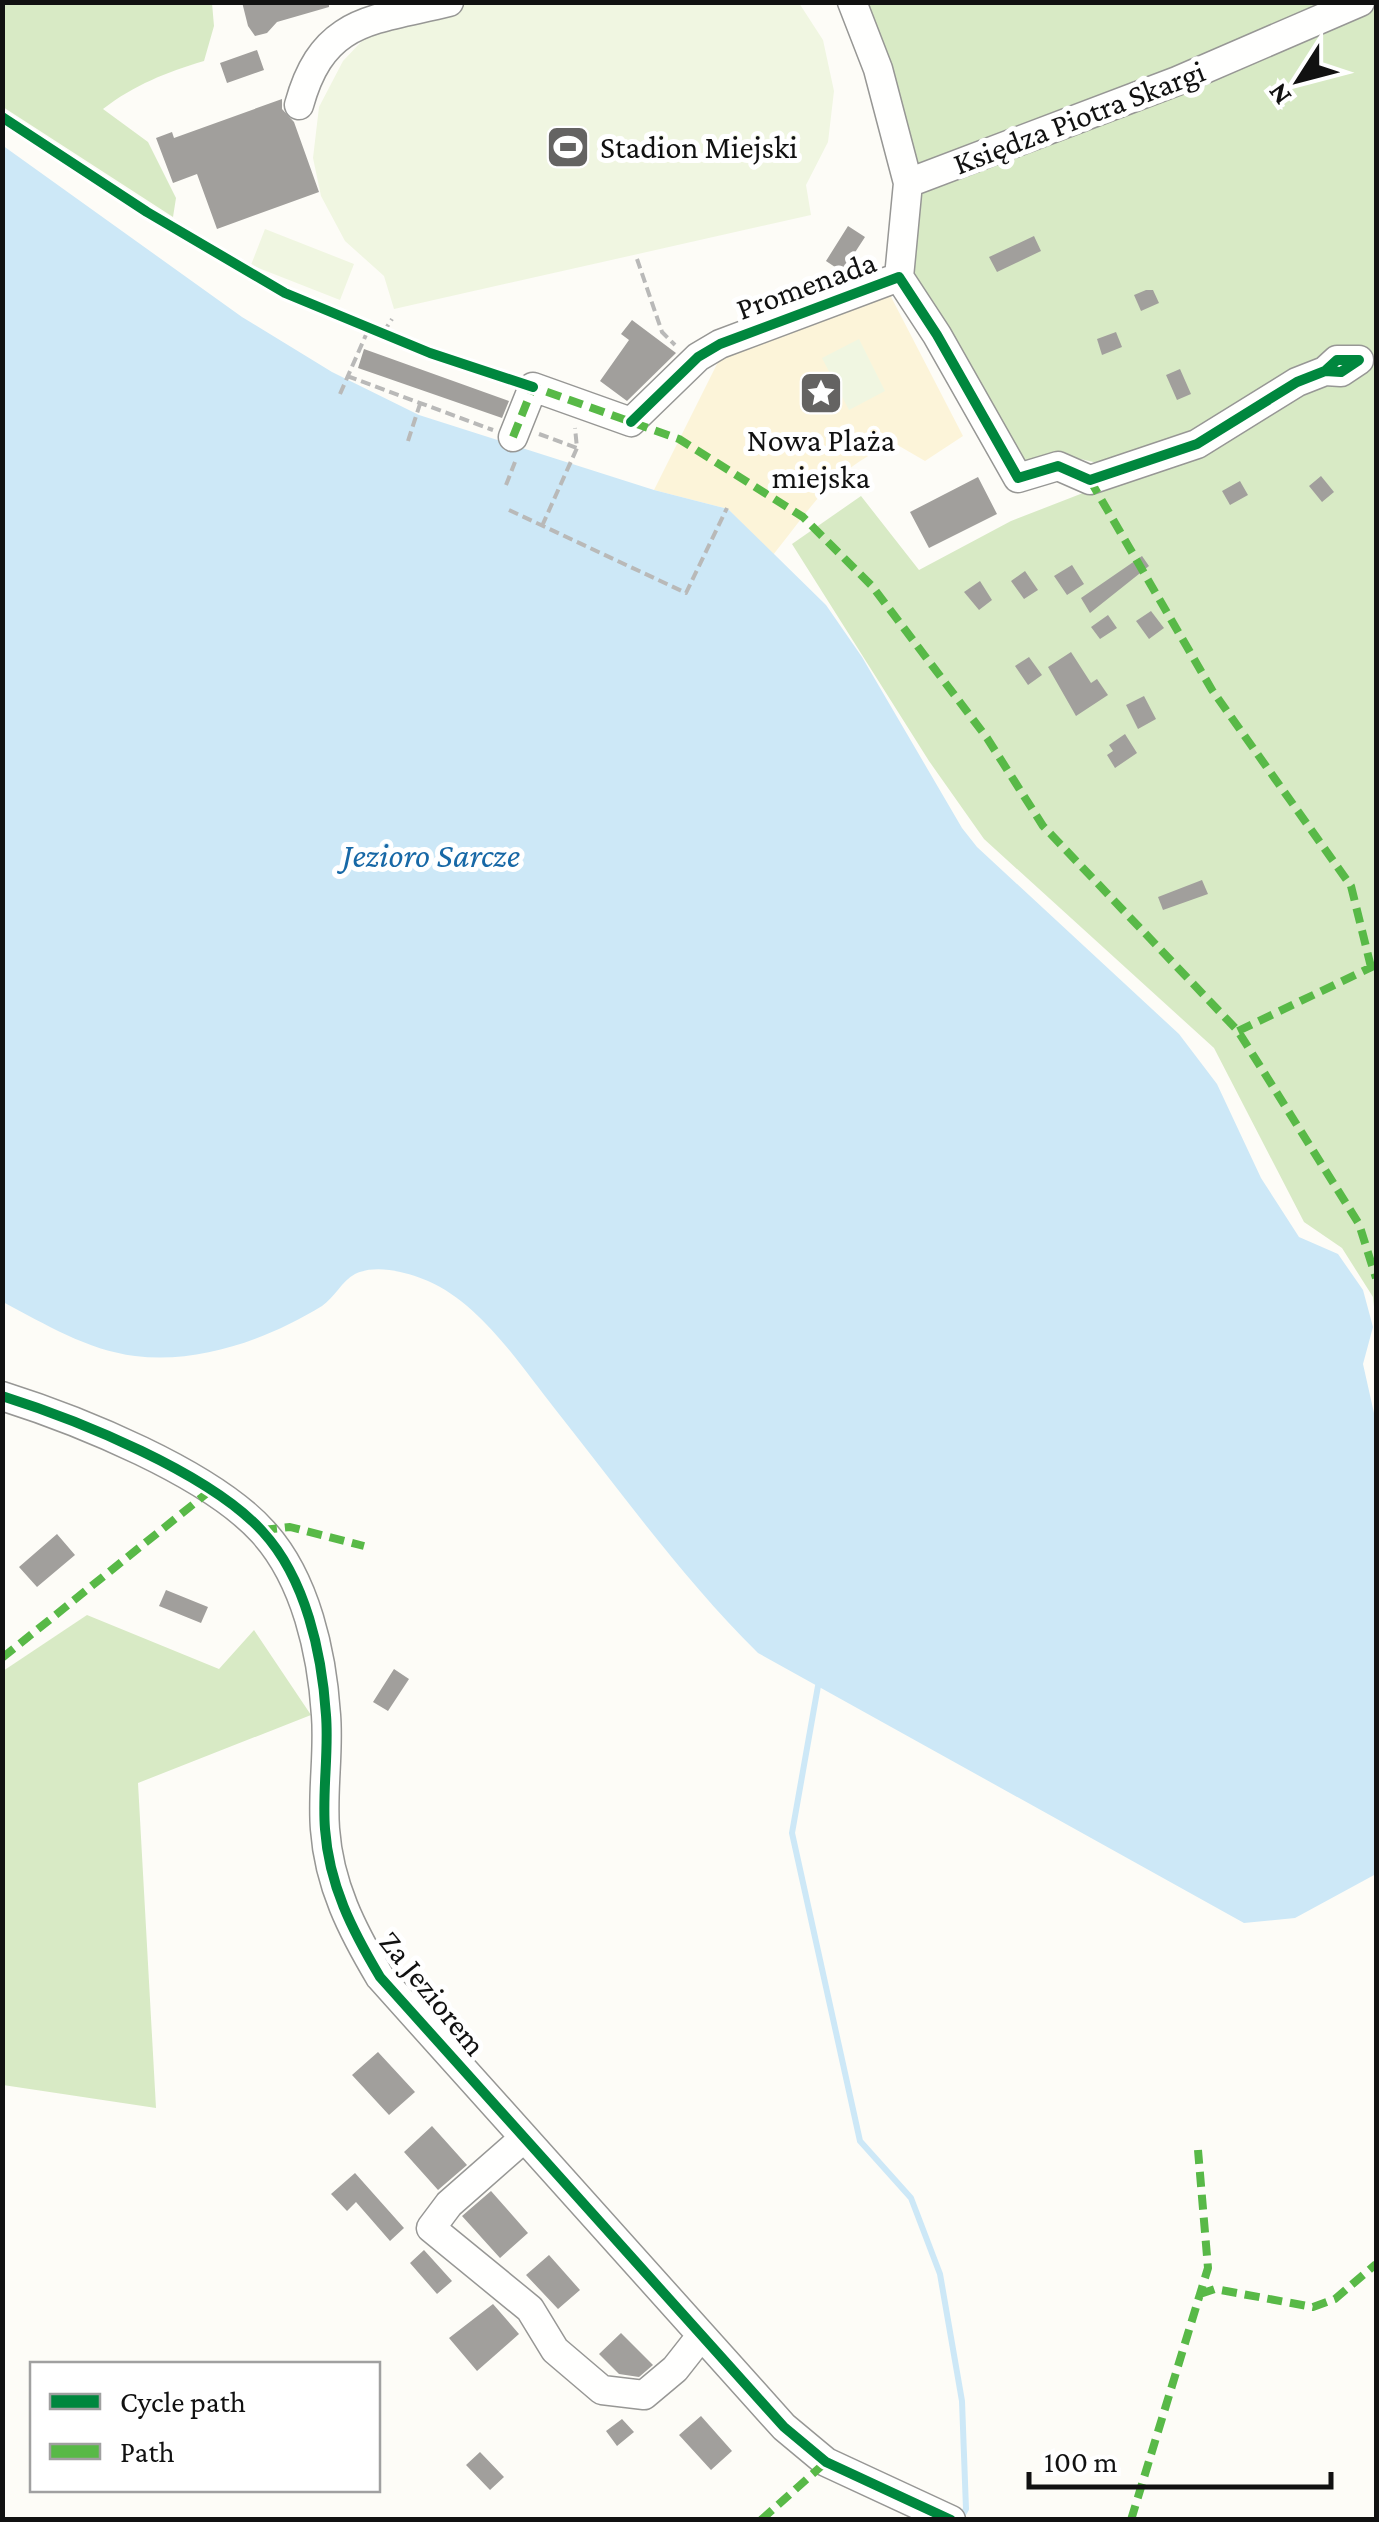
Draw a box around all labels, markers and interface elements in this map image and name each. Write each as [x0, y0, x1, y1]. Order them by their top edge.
north arrow [1249, 30, 1349, 130]
street label: Księdza Piotra Skargi [948, 52, 1210, 182]
text: N [1261, 78, 1297, 111]
sports icon: Stadion Miejski [545, 124, 591, 170]
place label: Stadion Miejski [600, 129, 798, 165]
street label: Promenada [731, 243, 881, 327]
place icon: Nowa Plaża miejska [798, 370, 844, 416]
place label: Nowa Plaża miejska [747, 422, 895, 495]
water label: Jezioro Sarcze [336, 836, 520, 875]
street label: Za Jeziorem [372, 1924, 494, 2062]
legend [30, 2362, 380, 2492]
text: Cycle path [120, 2385, 246, 2419]
scale bar [1029, 2427, 1332, 2489]
text: Path [120, 2435, 175, 2468]
text: 100 m [1044, 2445, 1118, 2478]

